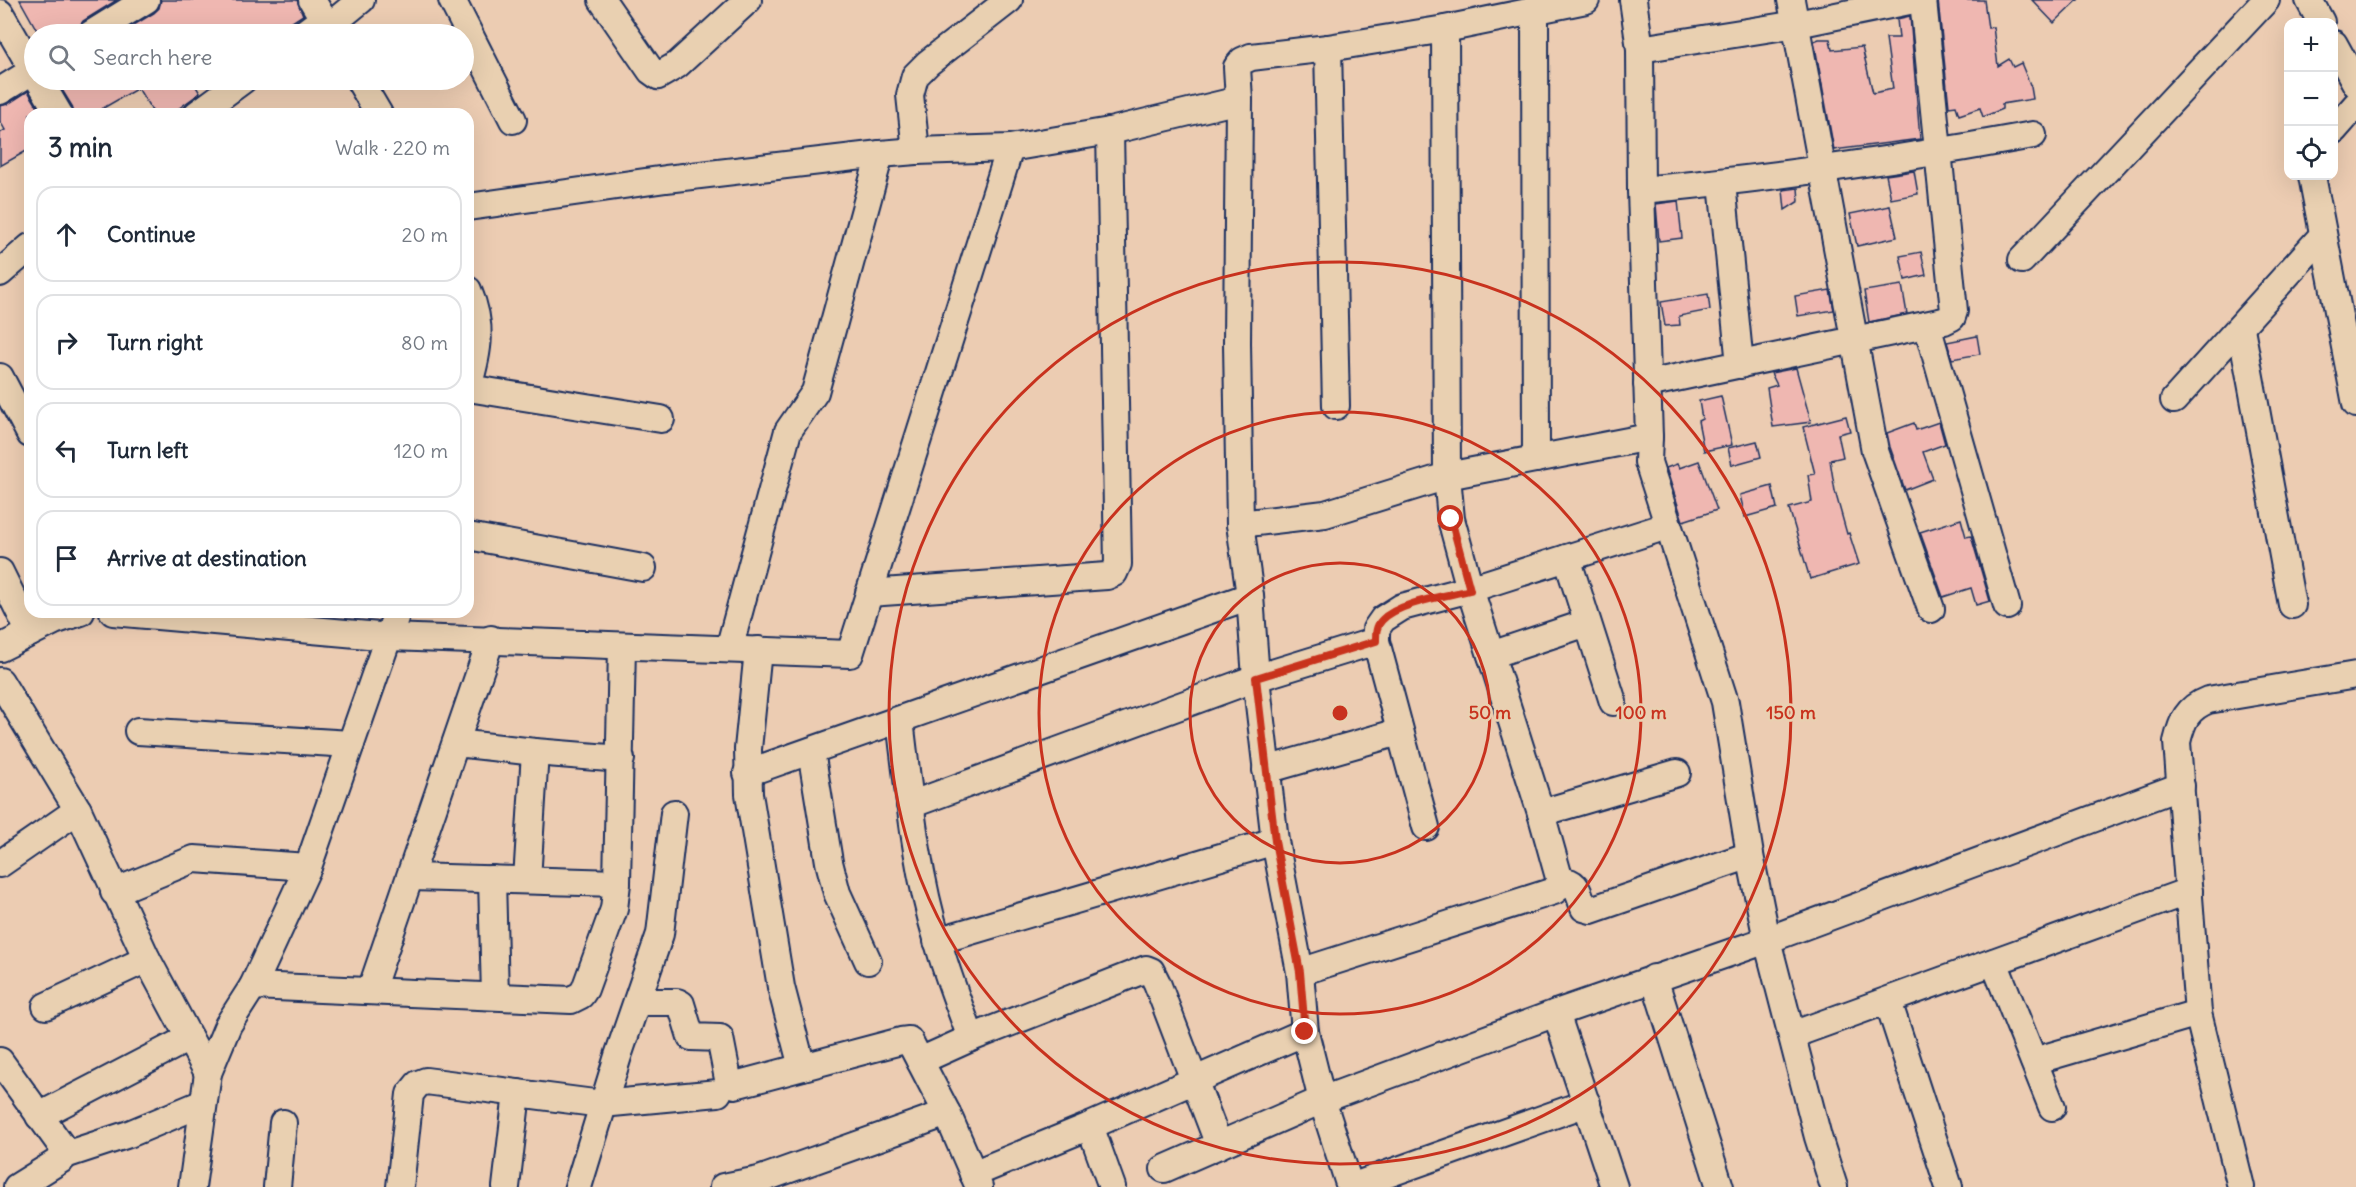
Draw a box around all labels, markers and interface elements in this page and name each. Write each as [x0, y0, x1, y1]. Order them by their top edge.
map controls [2284, 18, 2338, 180]
button: + [2284, 18, 2338, 72]
search box [24, 24, 474, 90]
icon: search [45, 41, 78, 74]
text: Search here [93, 43, 212, 71]
button: − [2284, 72, 2338, 126]
button: locate [2284, 126, 2338, 180]
text: 3 min [48, 131, 113, 164]
text: Walk · 220 m [335, 135, 450, 160]
icon: ahead [50, 218, 83, 251]
text: Continue [107, 220, 196, 248]
text: 20 m [402, 222, 448, 247]
icon: right [50, 326, 83, 359]
text: Turn right [107, 328, 203, 356]
text: 80 m [401, 330, 448, 355]
icon: left [50, 434, 83, 467]
text: Turn left [107, 436, 188, 464]
text: 120 m [394, 438, 448, 463]
route start [1437, 505, 1463, 531]
icon: arrive [50, 542, 83, 575]
text: Arrive at destination [107, 544, 307, 572]
text: 50 m [1469, 701, 1511, 724]
text: 100 m [1616, 701, 1667, 724]
text: 150 m [1766, 701, 1816, 724]
centre of rings [1330, 703, 1350, 723]
route end [1291, 1018, 1317, 1044]

